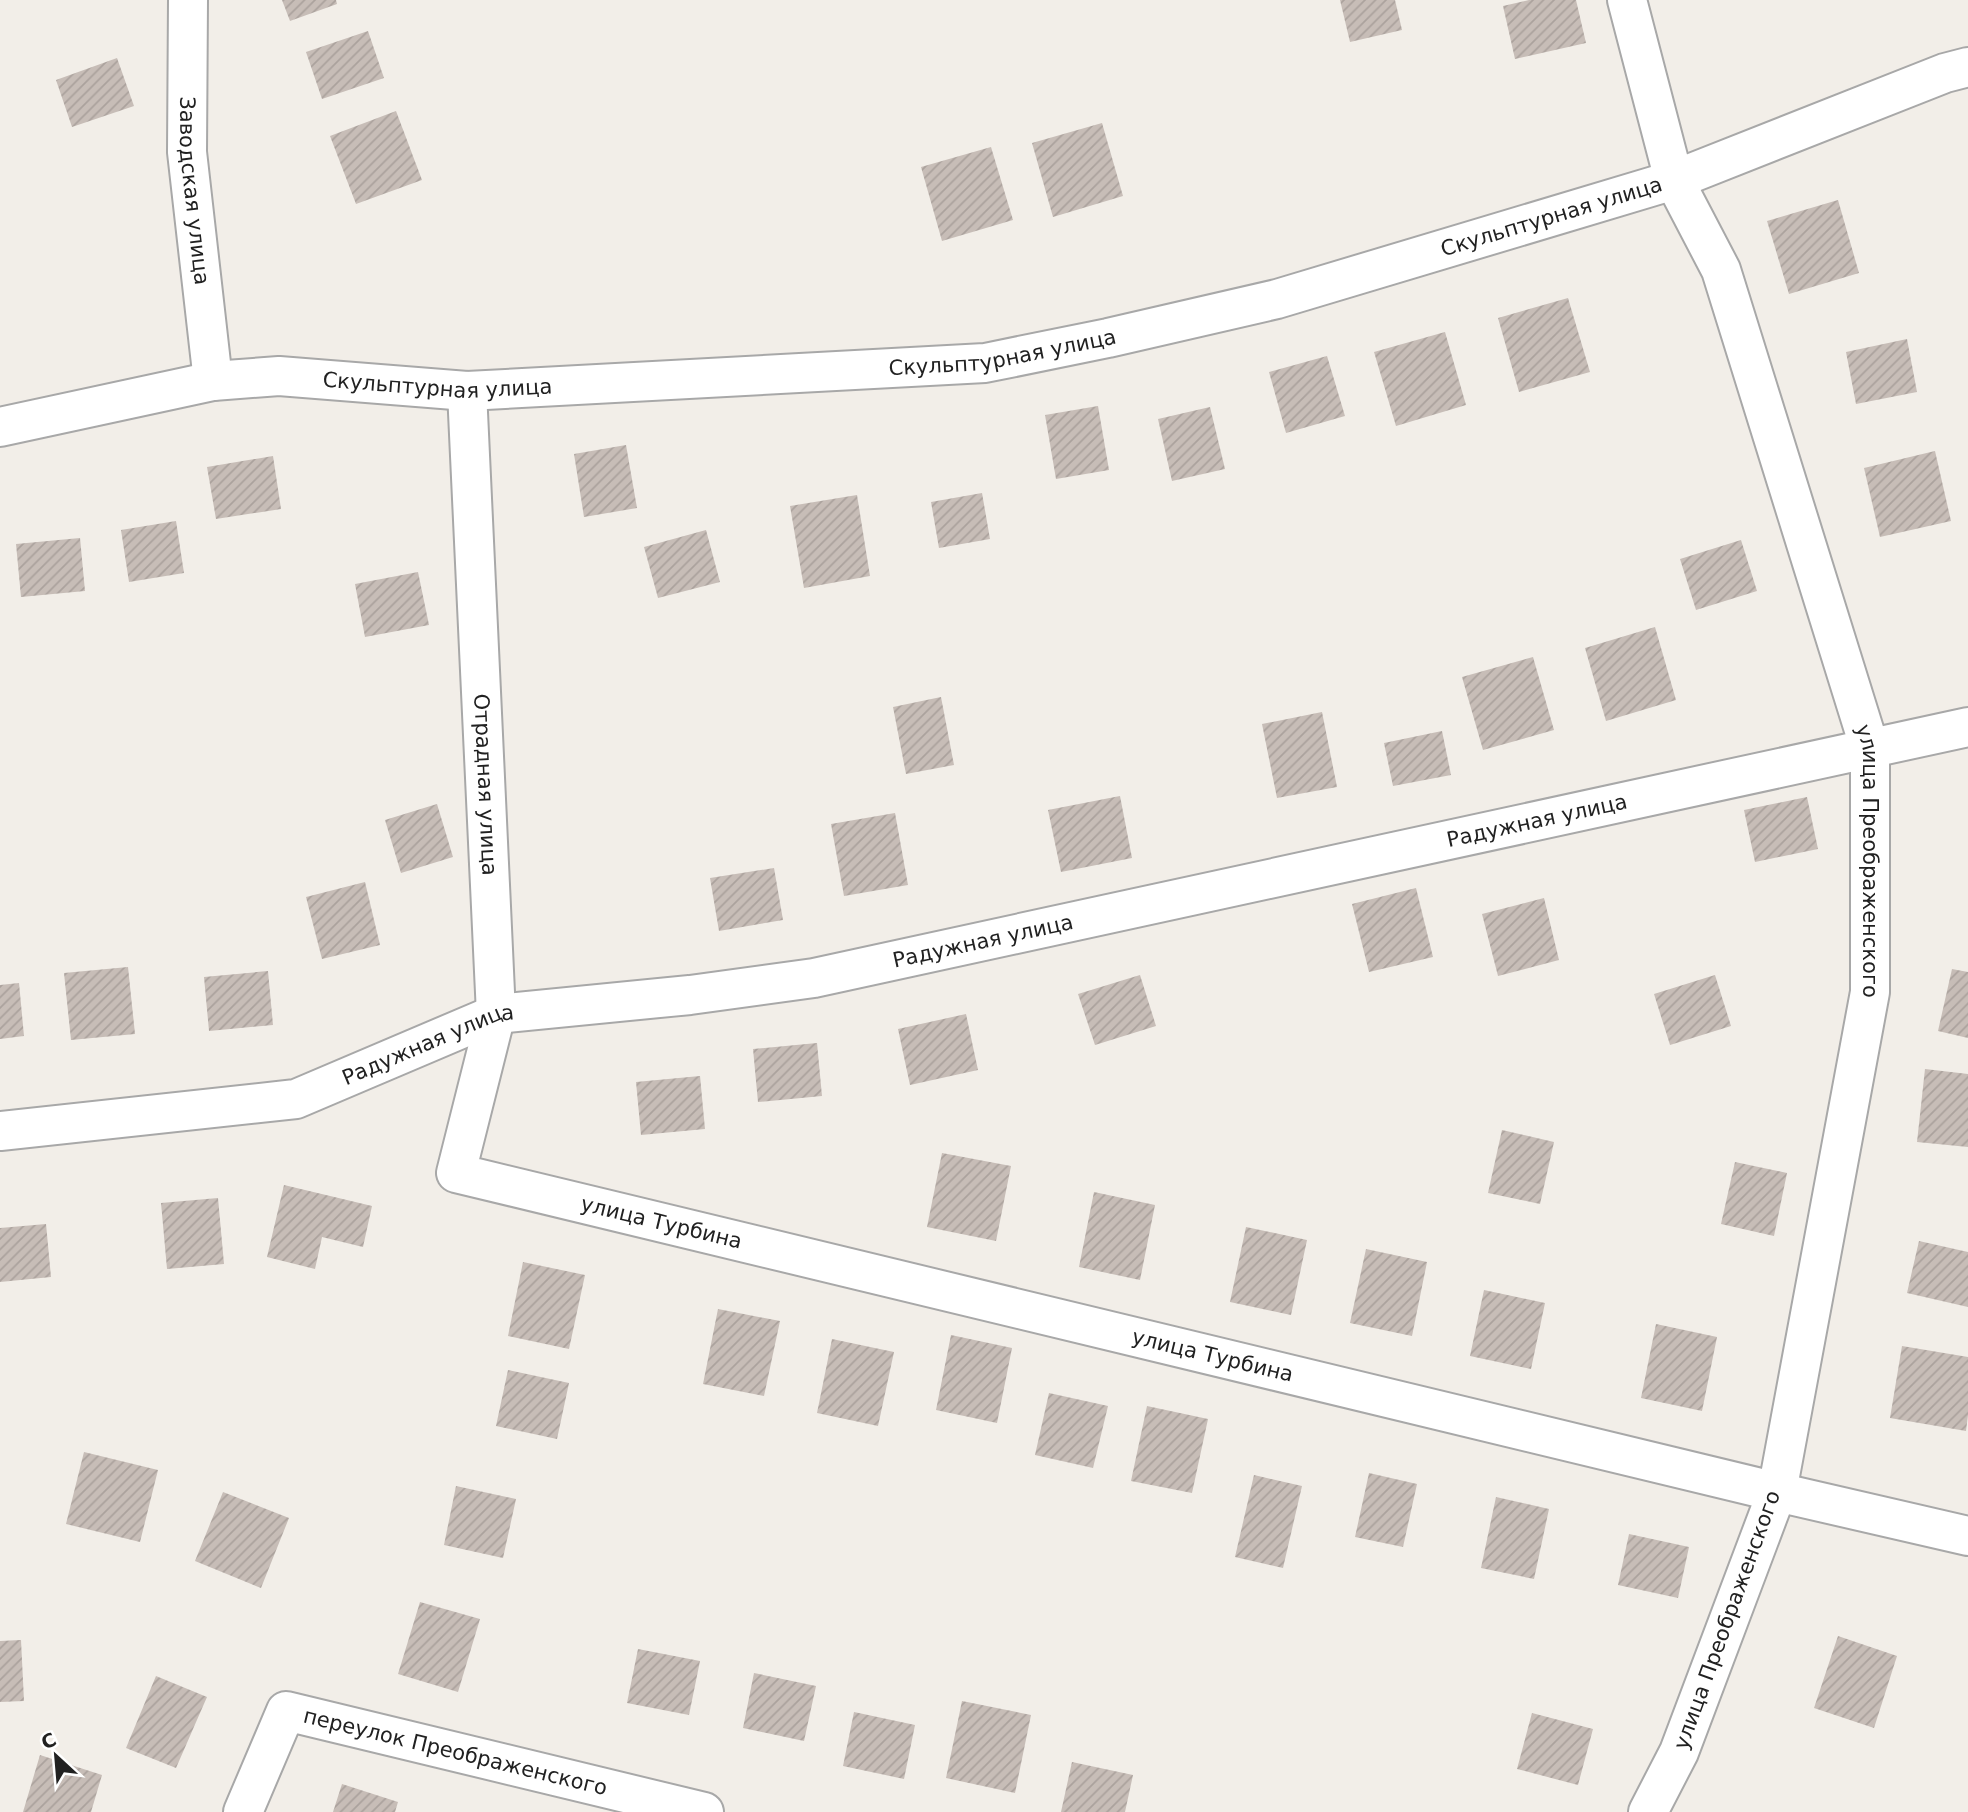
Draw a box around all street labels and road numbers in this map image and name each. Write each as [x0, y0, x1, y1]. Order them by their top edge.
street label: Заводская улица [175, 96, 214, 286]
street label: Скульптурная улица [1438, 172, 1665, 261]
street label: Скульптурная улица [888, 324, 1119, 380]
street label: Скульптурная улица [322, 368, 553, 403]
street label: Отрадная улица [469, 693, 502, 876]
street label: улица Преображенского [1851, 721, 1882, 998]
street label: Радужная улица [1444, 789, 1629, 852]
street label: Радужная улица [890, 910, 1075, 973]
street label: Радужная улица [338, 1000, 515, 1090]
street label: улица Турбина [578, 1192, 745, 1254]
street label: улица Турбина [1130, 1325, 1296, 1387]
street label: улица Преображенского [1669, 1487, 1785, 1753]
street label: переулок Преображенского [301, 1704, 610, 1800]

